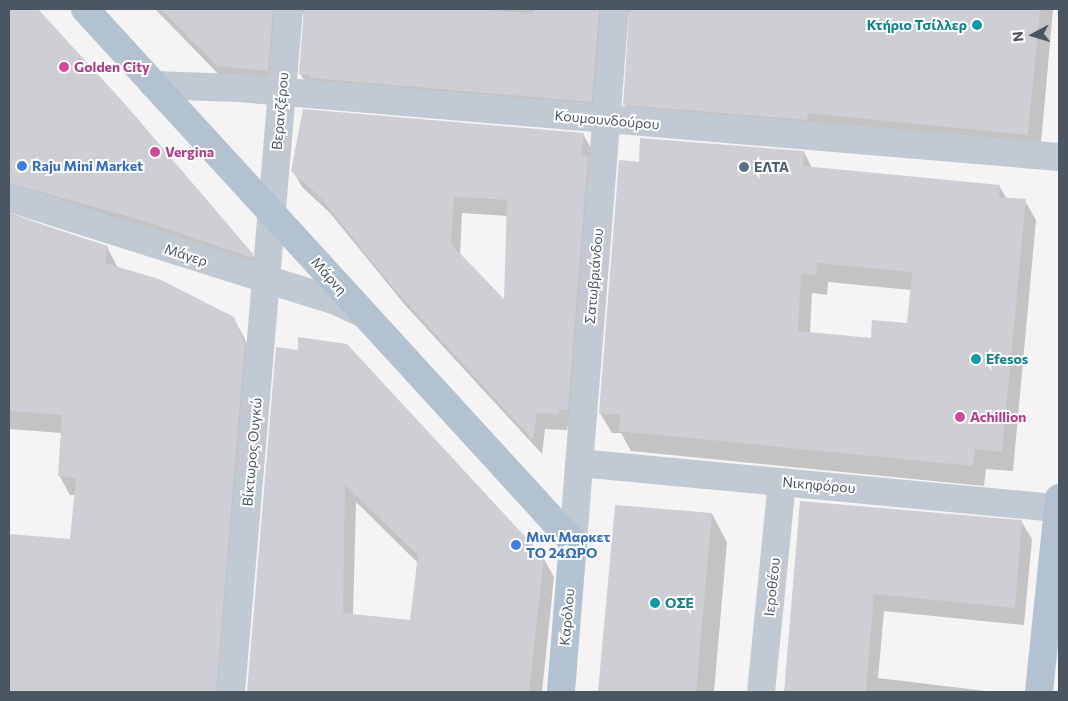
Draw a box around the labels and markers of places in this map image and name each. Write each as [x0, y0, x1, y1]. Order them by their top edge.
place label: Κτήριο Τσίλλερ [867, 17, 967, 33]
marker: Κτήριο Τσίλλερ [971, 19, 983, 31]
place label: Golden City [74, 59, 150, 75]
marker: Golden City [58, 61, 70, 73]
place label: Vergina [165, 144, 214, 160]
marker: Vergina [149, 146, 161, 158]
place label: Raju Mini Market [32, 158, 143, 174]
place label: ΕΛΤΑ [754, 159, 789, 175]
marker: Raju Mini Market [16, 160, 28, 172]
marker: ΕΛΤΑ [738, 161, 750, 173]
place label: Efesos [986, 351, 1028, 367]
marker: Efesos [970, 353, 982, 365]
place label: Achillion [970, 409, 1026, 425]
marker: Achillion [954, 411, 966, 423]
place label: Μινι Μαρκετ ΤΟ 24ΩΡΟ [526, 529, 610, 562]
marker: Μινι Μαρκετ ΤΟ 24ΩΡΟ [510, 539, 522, 551]
place label: ΟΣΕ [665, 595, 694, 611]
marker: ΟΣΕ [649, 597, 661, 609]

